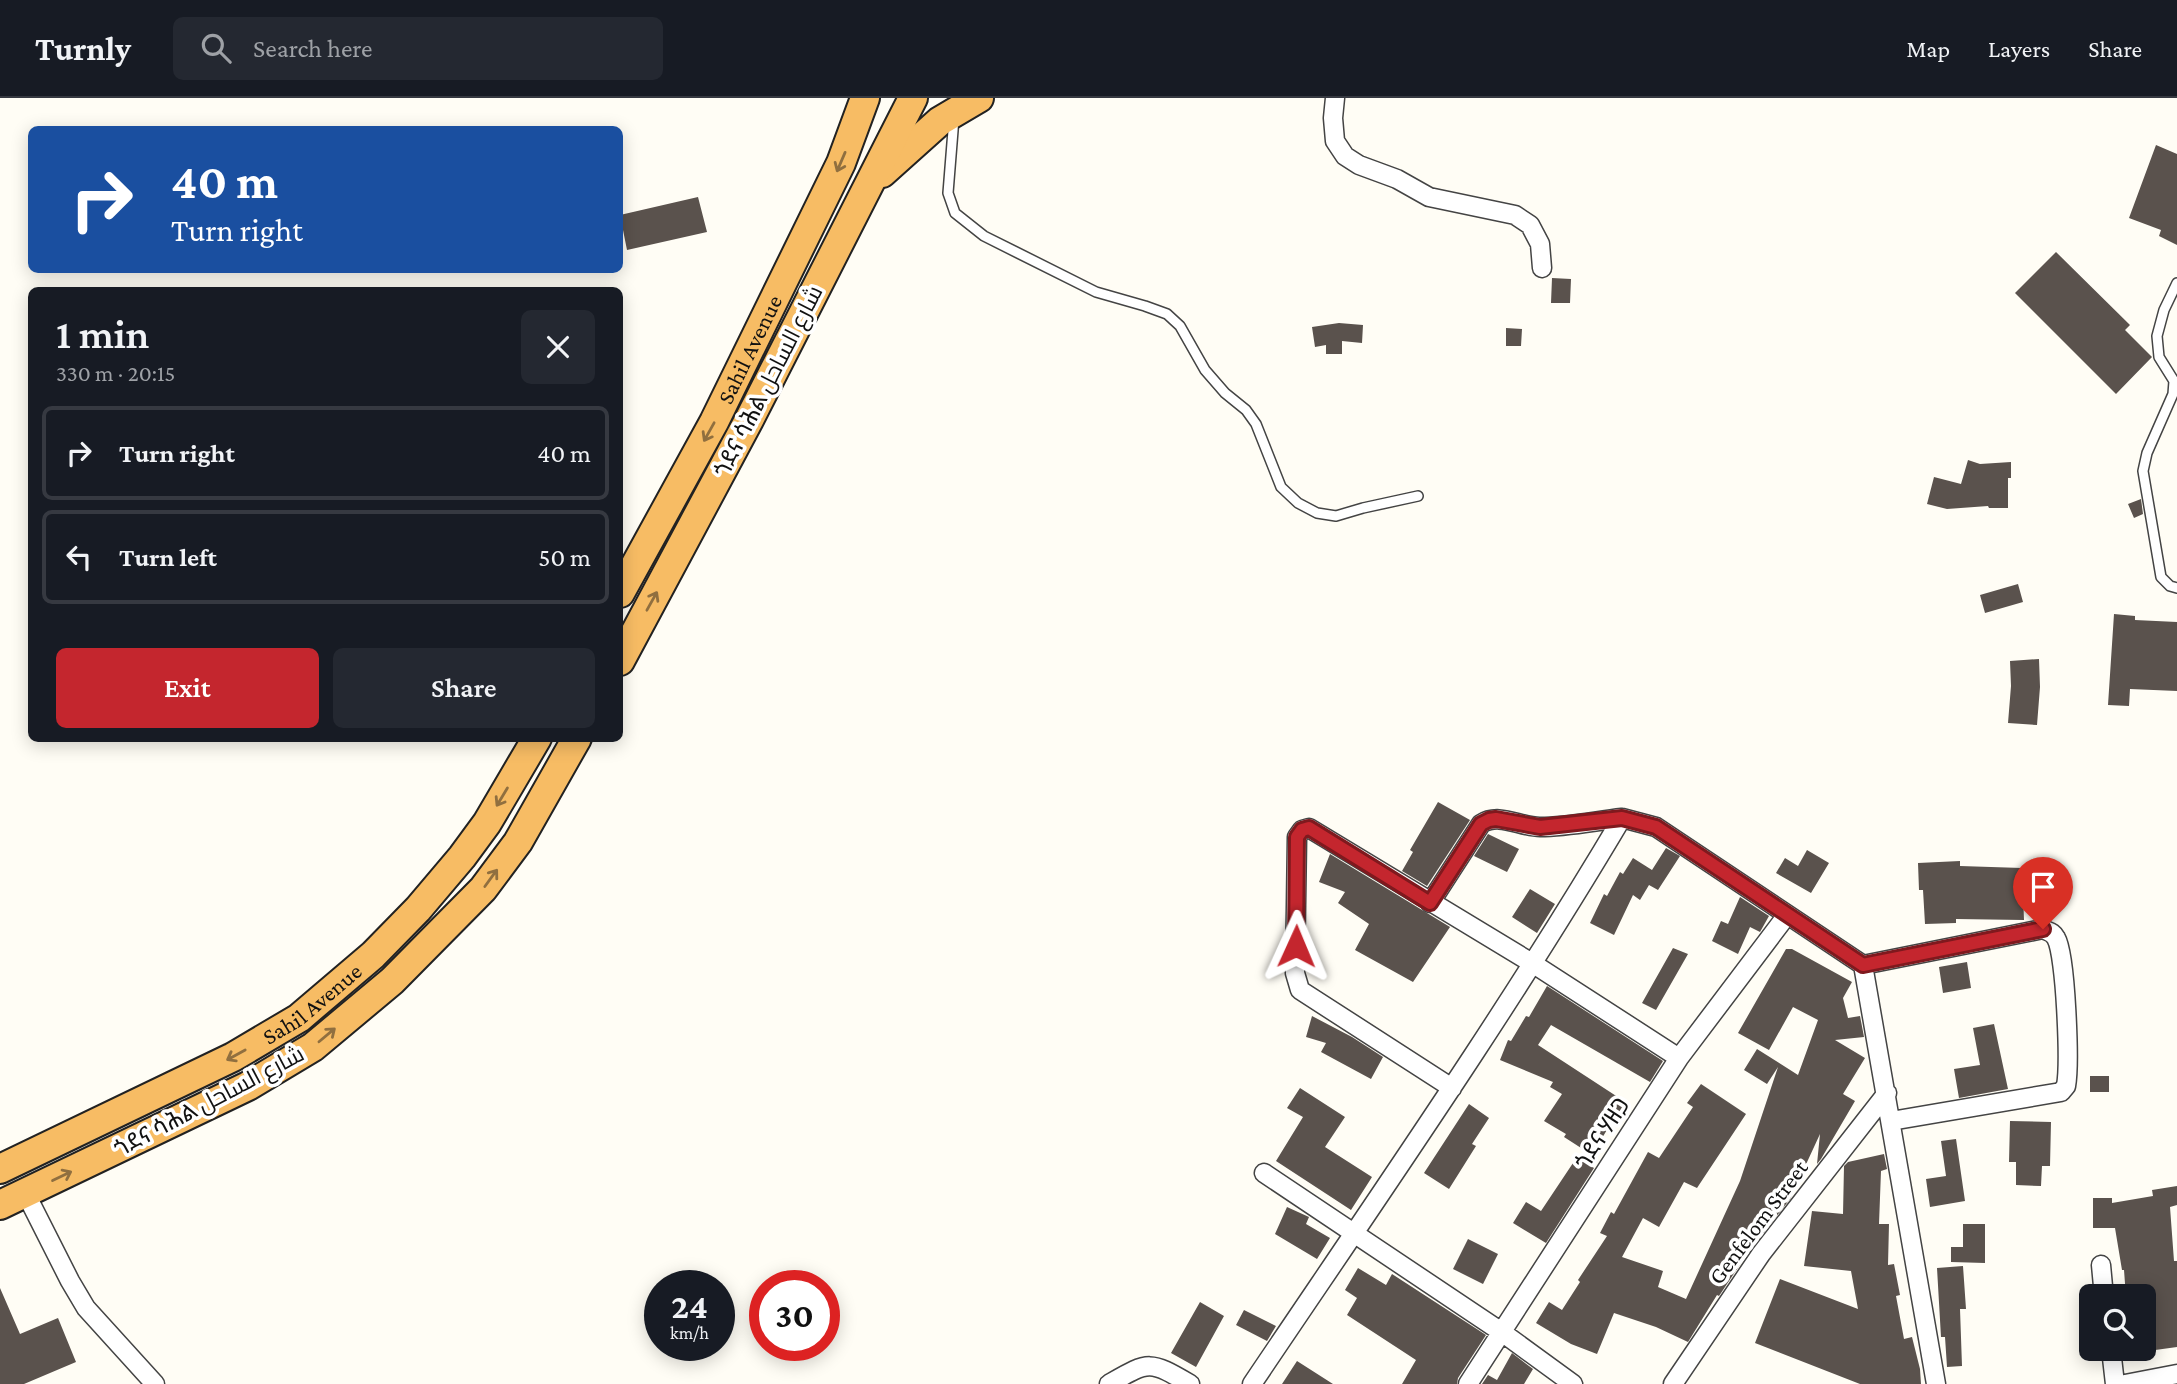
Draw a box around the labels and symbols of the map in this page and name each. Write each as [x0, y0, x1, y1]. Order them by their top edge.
one-way arrow [834, 151, 847, 172]
street label: ጎደና ሳሕል شارع الساحل [709, 281, 830, 482]
street label: Sahil Avenue [712, 291, 787, 408]
one-way arrow [702, 422, 716, 442]
one-way arrow [645, 592, 659, 612]
one-way arrow [495, 787, 509, 807]
pin [2013, 857, 2073, 929]
one-way arrow [484, 869, 498, 888]
position arrow [1259, 909, 1333, 983]
street label: Sahil Avenue [258, 958, 367, 1050]
one-way arrow [317, 1027, 335, 1043]
street label: ጎደና ሳሕል شارع الساحل [110, 1040, 310, 1165]
one-way arrow [226, 1049, 247, 1062]
street label: ጎደና ሃዘጋ [1569, 1092, 1635, 1174]
street label: Genfelom Street [1703, 1155, 1813, 1289]
one-way arrow [51, 1169, 72, 1183]
speed limit sign: 30 [749, 1270, 840, 1361]

